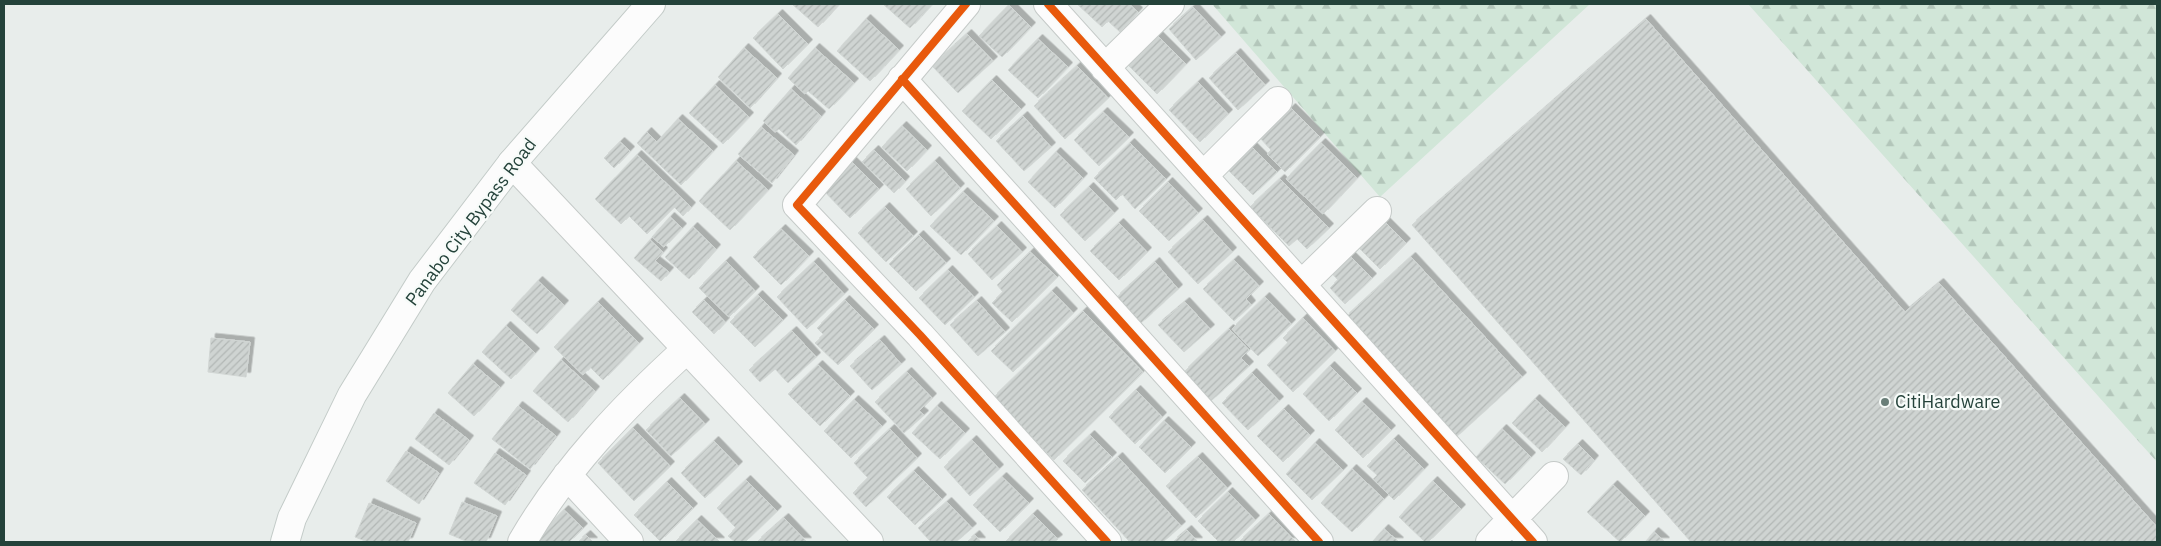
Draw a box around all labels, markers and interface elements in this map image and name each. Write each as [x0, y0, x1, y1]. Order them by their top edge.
street label: Panabo City Bypass Road [400, 133, 541, 310]
place label: CitiHardware [1895, 390, 2001, 413]
marker: CitiHardware [1879, 396, 1891, 408]

